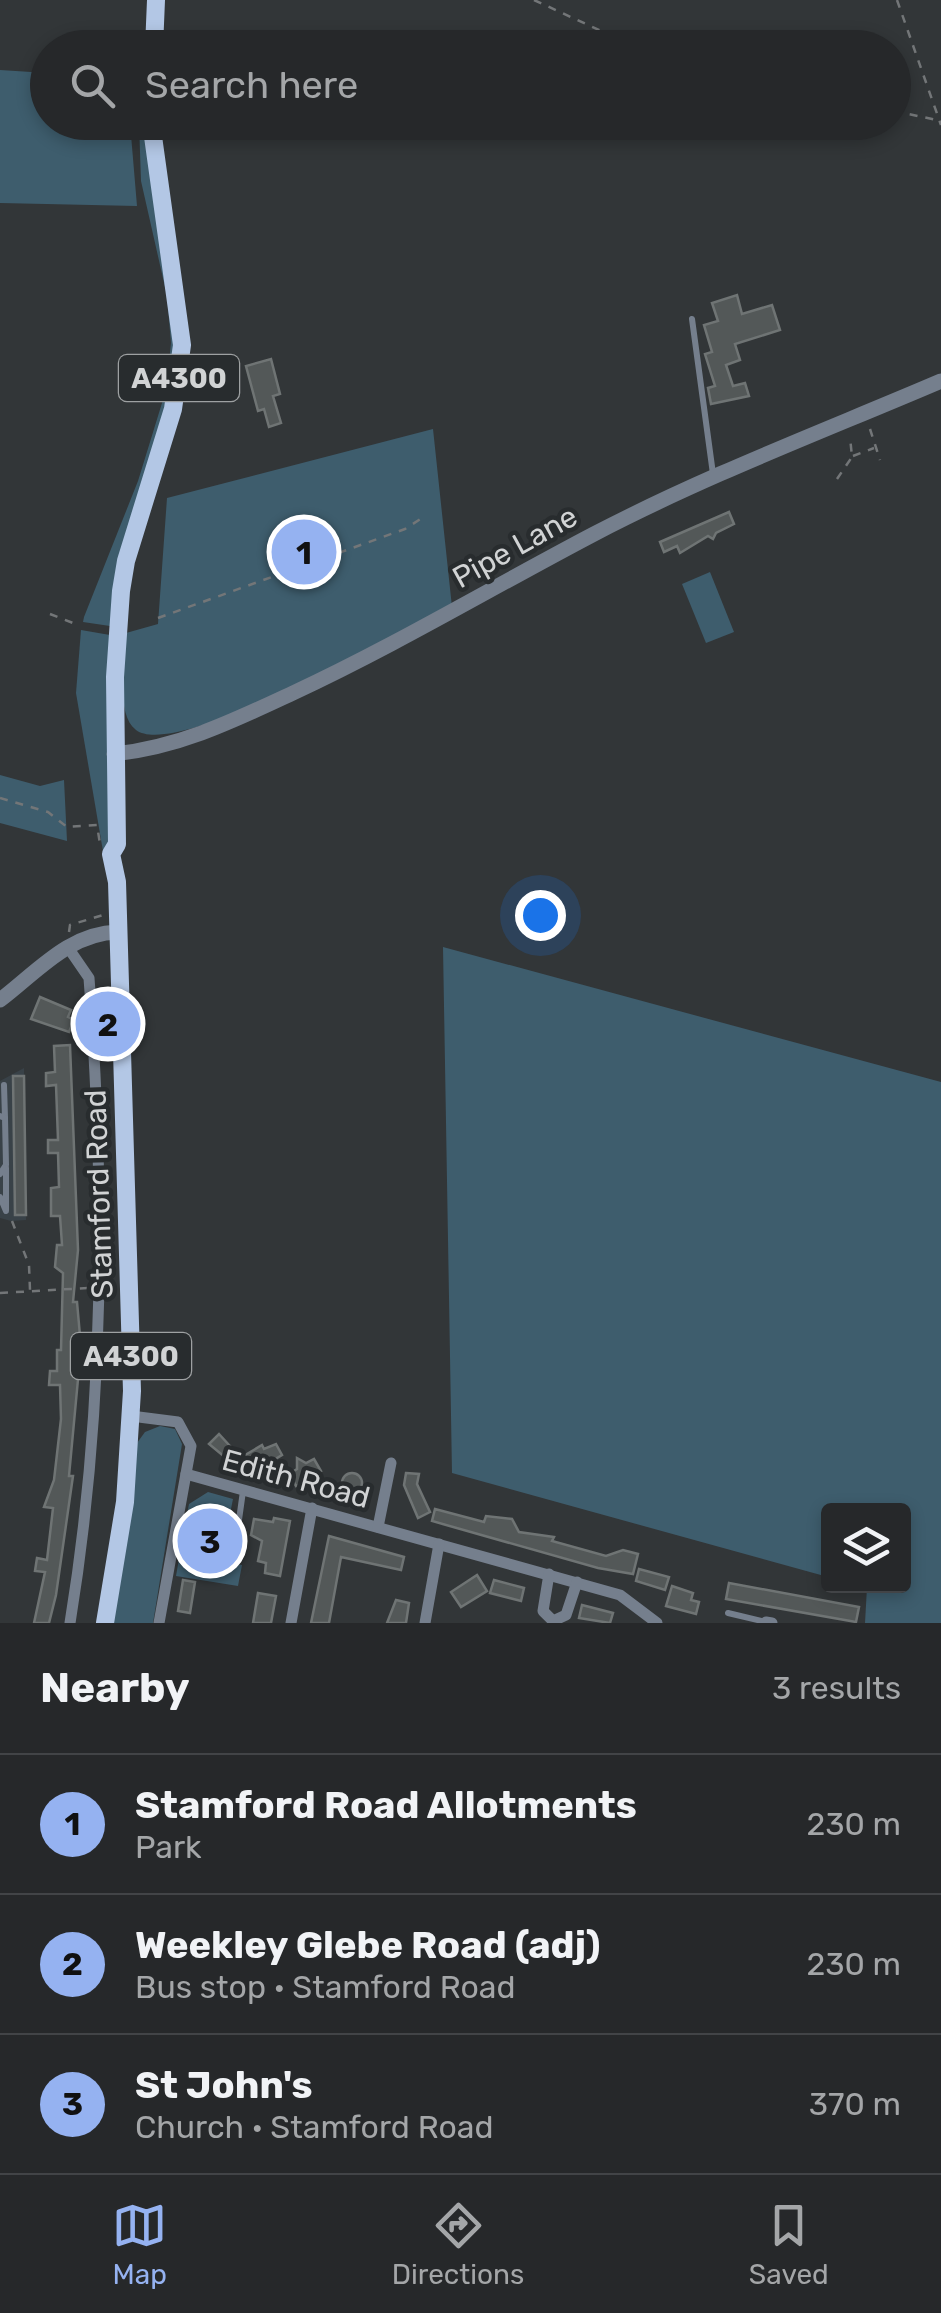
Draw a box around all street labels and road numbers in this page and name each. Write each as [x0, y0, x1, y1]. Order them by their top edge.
road number: A4300 [119, 355, 239, 401]
street label: Pipe Lane [446, 498, 584, 596]
street label: Stamford Road [77, 1089, 121, 1299]
road number: A4300 [71, 1333, 191, 1379]
street label: Edith Road [218, 1442, 374, 1516]

